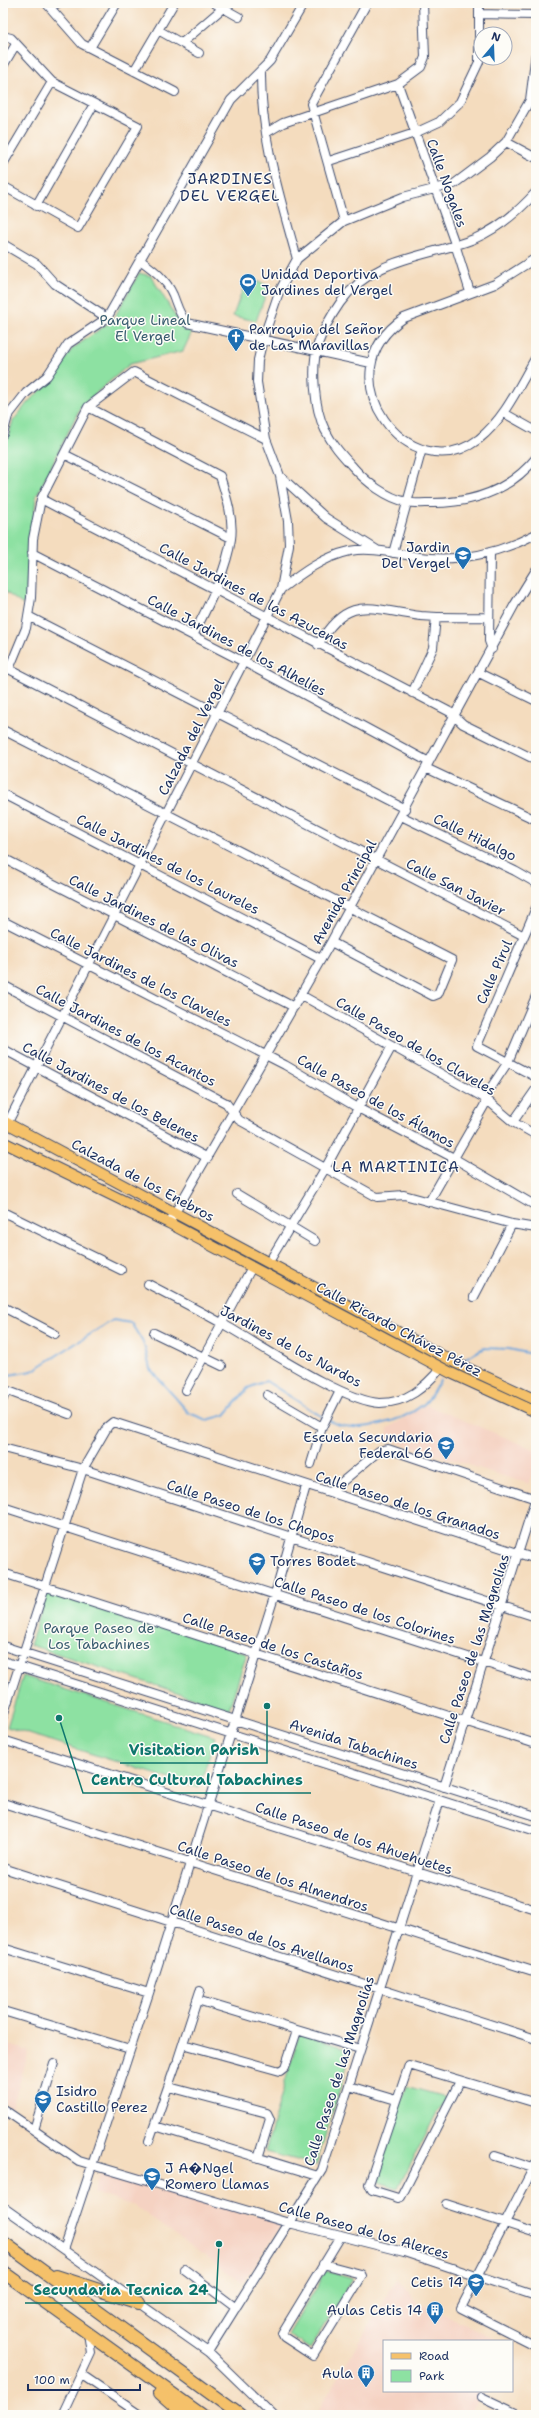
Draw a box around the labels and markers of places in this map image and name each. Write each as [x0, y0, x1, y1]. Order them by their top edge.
place label: Unidad Deportiva Jardines del Vergel [261, 265, 393, 299]
sports icon: Unidad Deportiva Jardines del Vergel [238, 272, 258, 297]
place label: Parroquia del Señor de Las Maravillas [249, 320, 384, 354]
church icon: Parroquia del Señor de Las Maravillas [226, 327, 246, 352]
place label: Jardin Del Vergel [382, 538, 451, 572]
school or university icon: Jardin Del Vergel [453, 545, 473, 570]
place label: Escuela Secundaria Federal 66 [303, 1428, 433, 1462]
school or university icon: Escuela Secundaria Federal 66 [436, 1435, 456, 1460]
school or university icon: Torres Bodet [247, 1551, 267, 1576]
place label: Torres Bodet [270, 1552, 356, 1570]
callout: Visitation Parish [120, 1736, 267, 1763]
callout: Centro Cultural Tabachines [83, 1766, 311, 1793]
place label: Isidro Castillo Perez [56, 2082, 148, 2116]
school or university icon: Isidro Castillo Perez [33, 2089, 53, 2114]
place label: J A�Ngel Romero Llamas [165, 2159, 269, 2193]
school or university icon: J A�Ngel Romero Llamas [142, 2166, 162, 2191]
school or university icon: Cetis 14 [466, 2272, 486, 2297]
place label: Cetis 14 [411, 2273, 463, 2291]
callout: Secundaria Tecnica 24 [25, 2276, 216, 2303]
building icon: Aulas Cetis 14 [425, 2300, 445, 2325]
place label: Aulas Cetis 14 [327, 2301, 422, 2319]
building icon: Aula [356, 2363, 376, 2388]
place label: Aula [322, 2364, 353, 2382]

